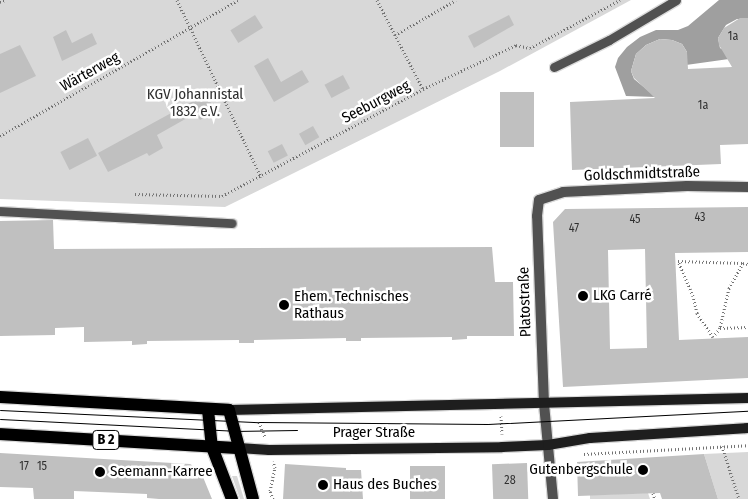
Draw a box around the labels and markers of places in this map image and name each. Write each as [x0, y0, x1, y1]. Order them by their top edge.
place label: Ehem. Technisches Rathaus [294, 287, 409, 322]
place label: LKG Carré [593, 287, 652, 305]
marker: LKG Carré [577, 290, 589, 302]
marker: Ehem. Technisches Rathaus [278, 299, 290, 311]
place label: Gutenbergschule [529, 461, 633, 479]
place label: Seemann-Karree [110, 463, 213, 481]
marker: Gutenbergschule [637, 464, 649, 476]
marker: Seemann-Karree [94, 466, 106, 478]
place label: Haus des Buches [333, 476, 437, 494]
marker: Haus des Buches [317, 479, 329, 491]

